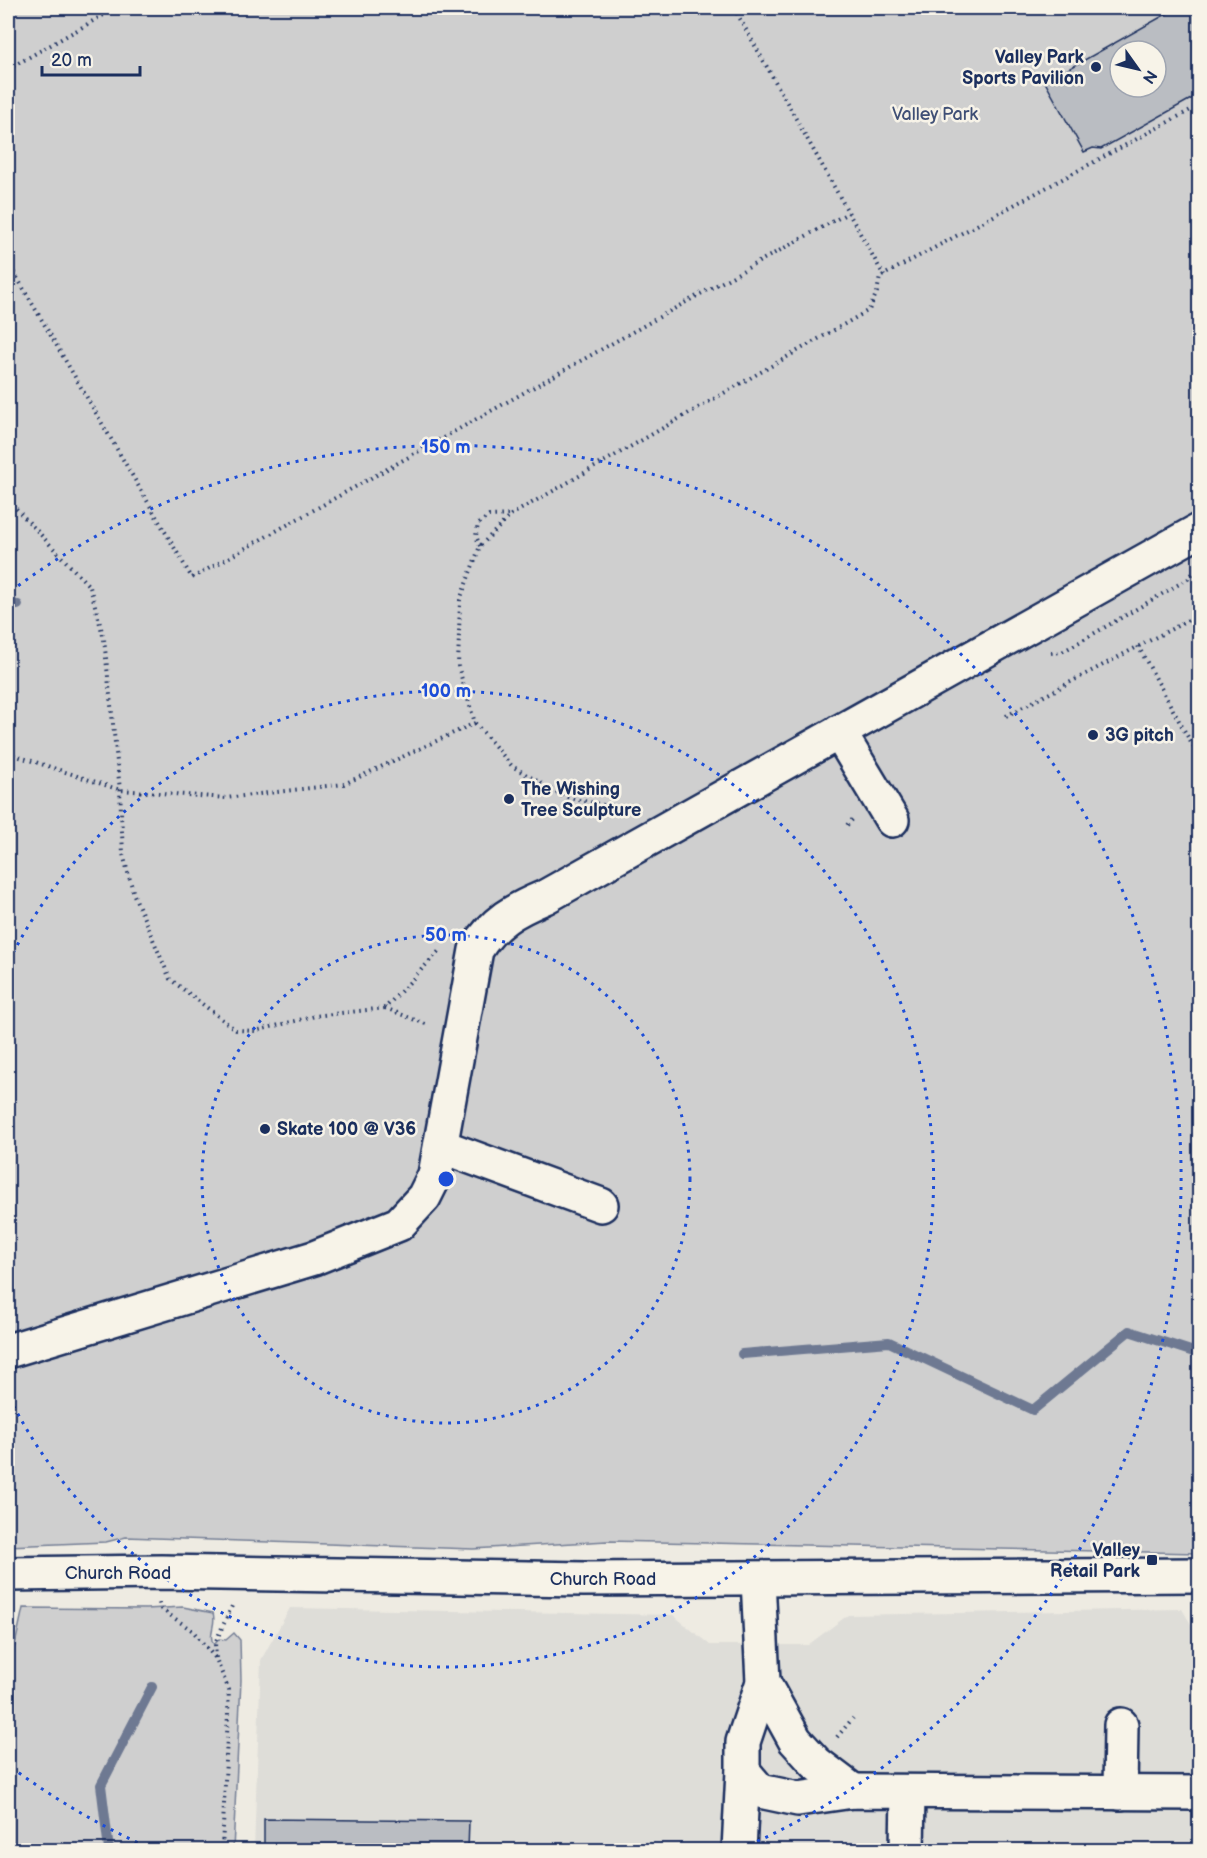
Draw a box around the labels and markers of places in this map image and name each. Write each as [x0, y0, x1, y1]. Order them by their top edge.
place label: Valley Park Sports Pavilion [962, 47, 1085, 89]
marker: Valley Park Sports Pavilion [1089, 60, 1103, 74]
place label: 3G pitch [1105, 725, 1174, 746]
marker: 3G pitch [1086, 728, 1100, 742]
place label: The Wishing Tree Sculpture [521, 779, 641, 821]
marker: The Wishing Tree Sculpture [502, 792, 516, 806]
place label: Skate 100 @ V36 [277, 1119, 416, 1140]
marker: Skate 100 @ V36 [258, 1122, 272, 1136]
centre of rings [436, 1169, 456, 1189]
place label: Valley Retail Park [1050, 1540, 1141, 1582]
marker: Valley Retail Park [1145, 1553, 1159, 1567]

